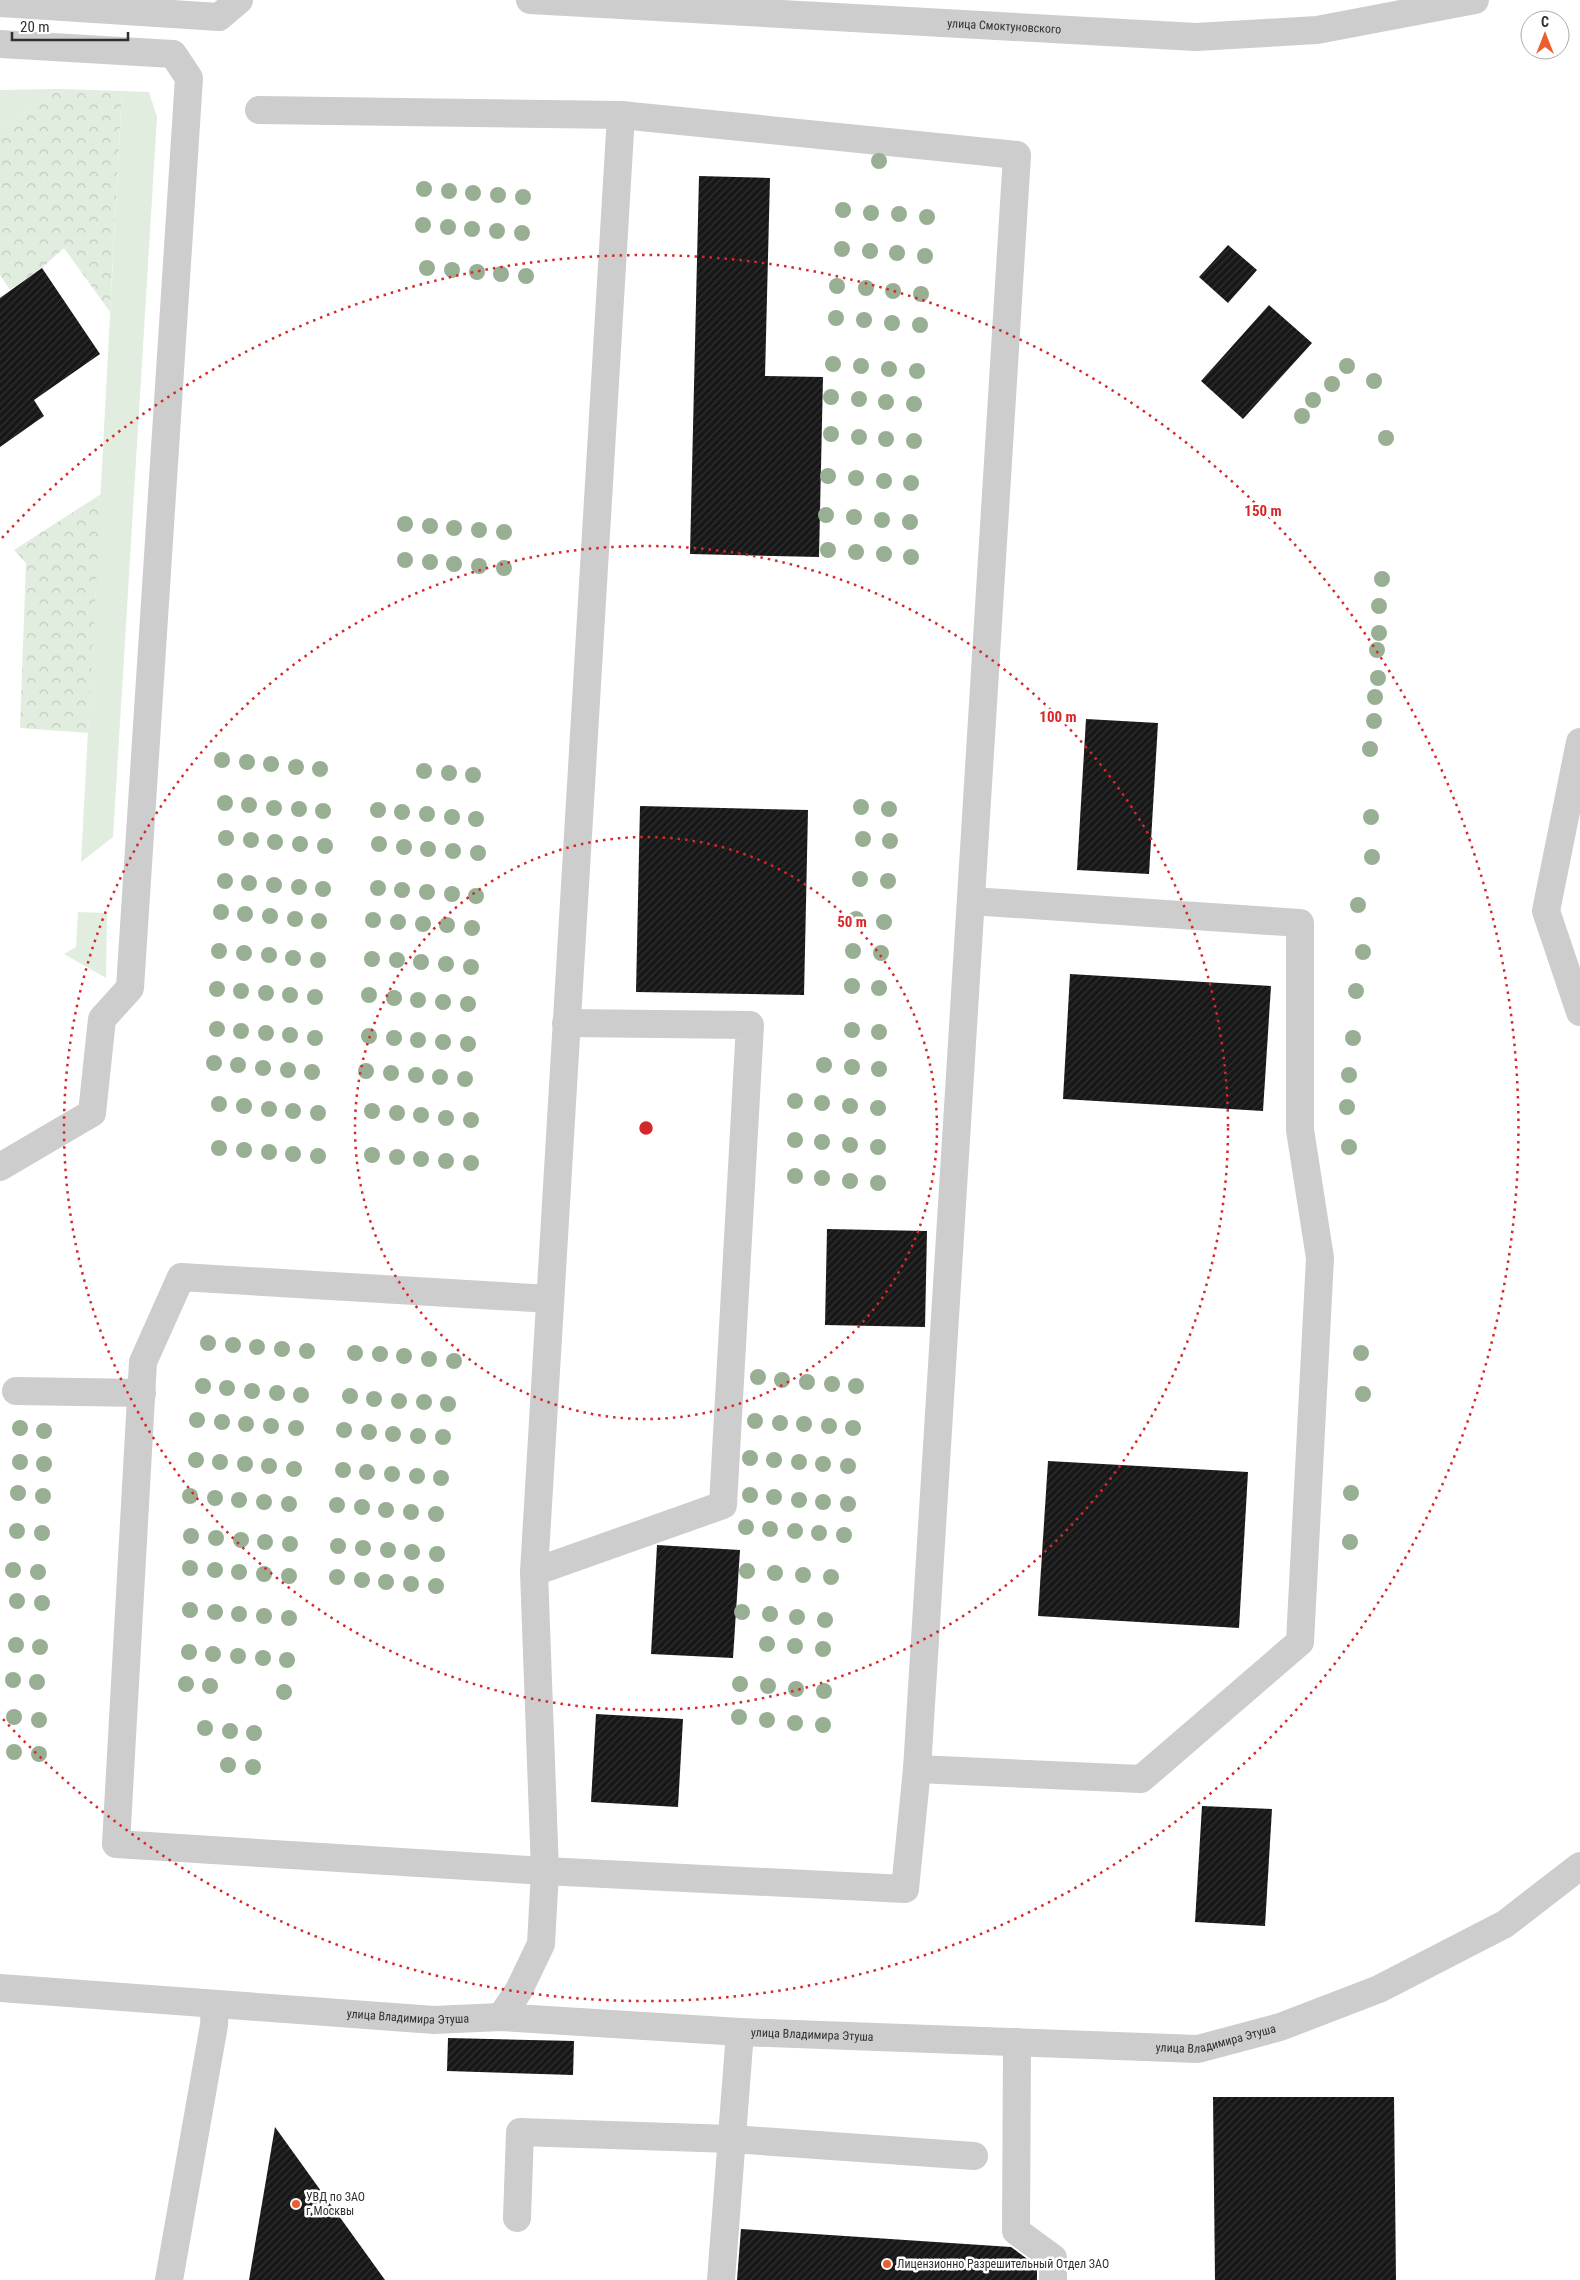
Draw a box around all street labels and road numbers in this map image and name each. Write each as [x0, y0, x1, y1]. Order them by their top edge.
street label: улица Смоктуновского [947, 16, 1062, 37]
street label: улица Владимира Этуша [346, 2007, 470, 2027]
street label: улица Владимира Этуша [1155, 2021, 1278, 2056]
street label: улица Владимира Этуша [751, 2025, 874, 2044]

